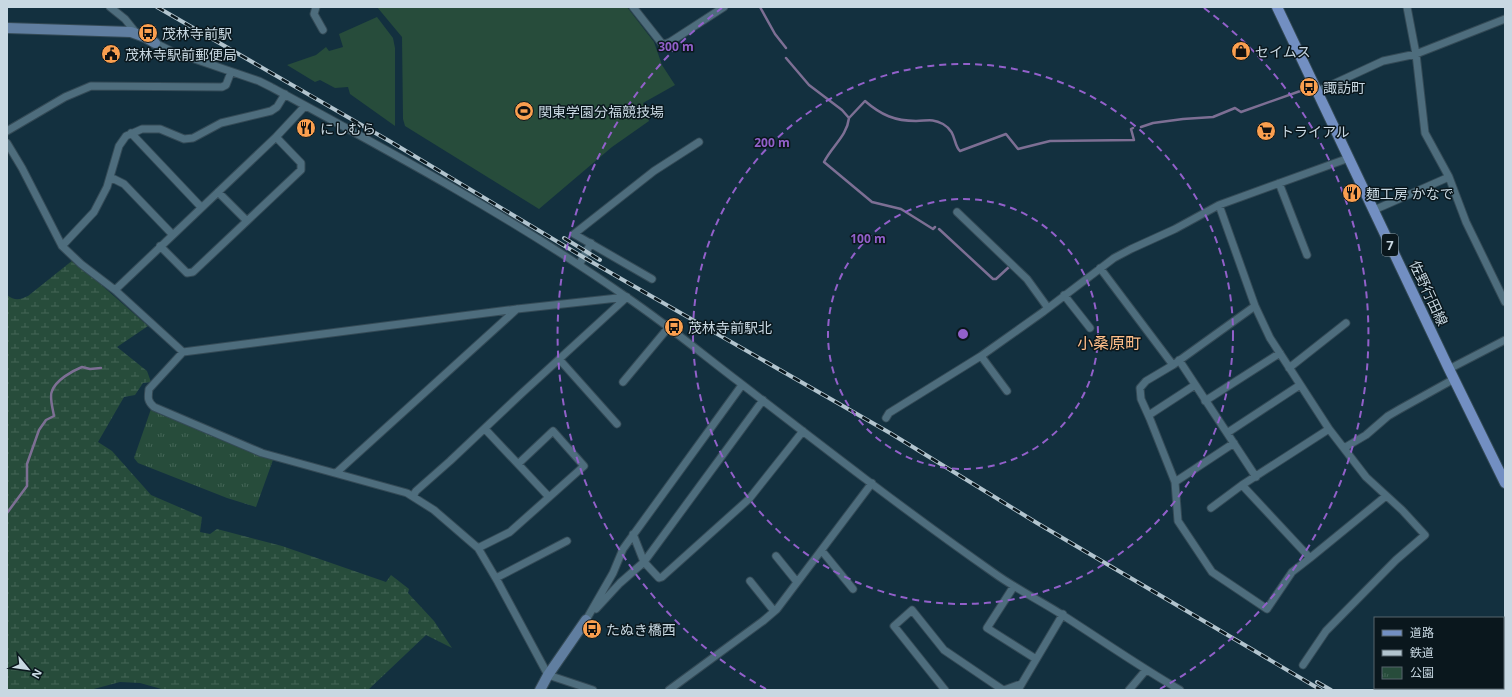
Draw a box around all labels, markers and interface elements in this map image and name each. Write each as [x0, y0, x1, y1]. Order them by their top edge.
bus stop icon: 茂林寺前駅 [137, 22, 159, 44]
place label: 茂林寺前駅 [162, 24, 232, 43]
text: 300 m [658, 38, 694, 55]
shop icon: セイムス [1230, 40, 1252, 62]
place label: セイムス [1255, 42, 1311, 61]
public building icon: 茂林寺駅前郵便局 [100, 43, 122, 65]
place label: 茂林寺駅前郵便局 [125, 45, 237, 64]
bus stop icon: 諏訪町 [1298, 76, 1320, 98]
place label: 諏訪町 [1323, 78, 1365, 97]
sports icon: 関東学園分福競技場 [513, 100, 535, 122]
place label: 関東学園分福競技場 [538, 102, 664, 121]
restaurant icon: にしむら [295, 117, 317, 139]
place label: にしむら [320, 119, 376, 138]
supermarket icon: トライアル [1255, 120, 1277, 142]
place label: トライアル [1280, 122, 1350, 141]
text: 200 m [754, 134, 790, 151]
restaurant icon: 麺工房 かなで [1341, 182, 1363, 204]
place label: 麺工房 かなで [1366, 184, 1454, 203]
text: 100 m [850, 230, 886, 247]
road number: 7 [1382, 234, 1398, 256]
street label: 佐野行田線 [1406, 257, 1452, 329]
bus stop icon: 茂林寺前駅北 [663, 316, 685, 338]
place label: 茂林寺前駅北 [688, 318, 772, 337]
centre of rings [956, 327, 970, 341]
district label: 小桑原町 [1077, 332, 1141, 354]
legend [1374, 617, 1504, 689]
bus stop icon: たぬき橋西 [581, 618, 603, 640]
place label: たぬき橋西 [606, 620, 676, 639]
text: 道路 [1410, 624, 1434, 641]
text: 鉄道 [1410, 644, 1434, 661]
north arrow [8, 649, 48, 689]
text: 公園 [1410, 664, 1434, 681]
text: N [28, 667, 46, 682]

